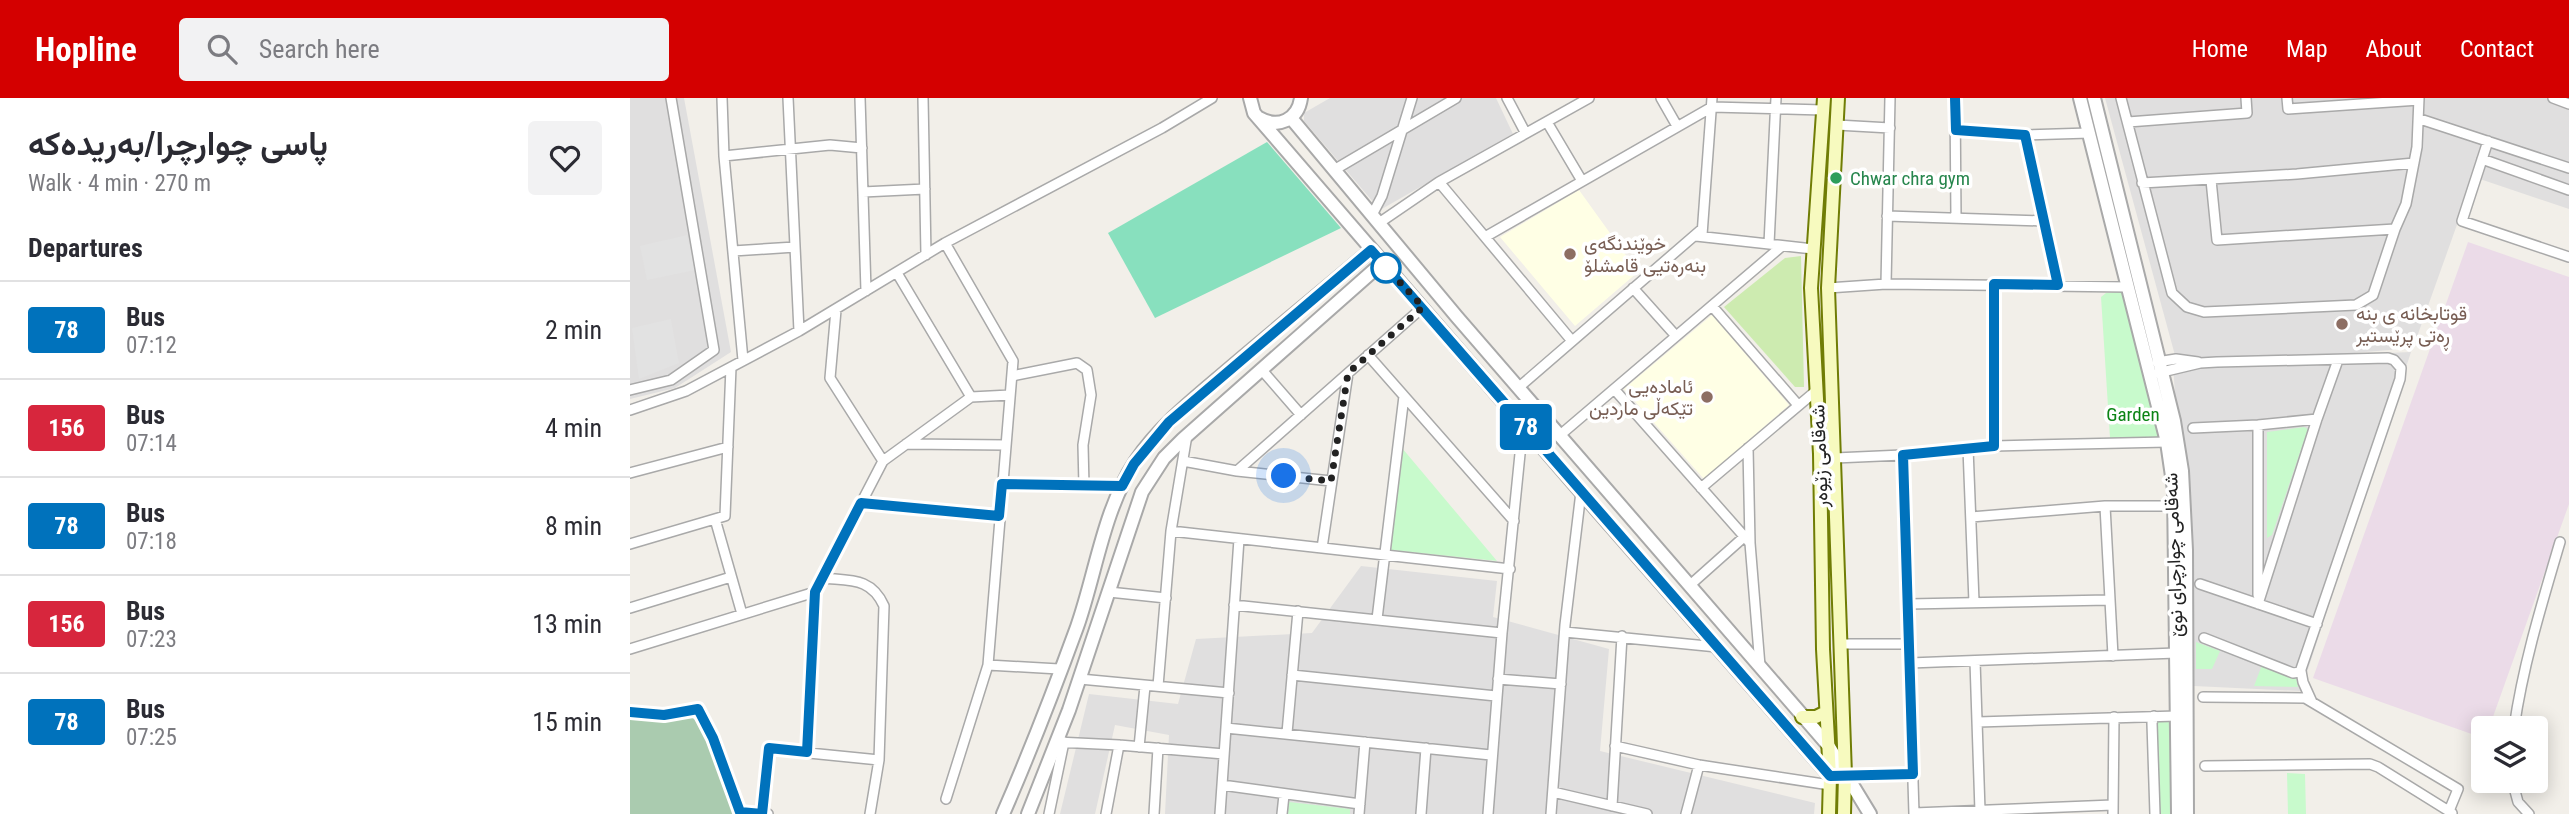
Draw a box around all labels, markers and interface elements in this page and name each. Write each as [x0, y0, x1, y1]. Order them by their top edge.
search box [179, 18, 669, 81]
text: Hopline [35, 30, 137, 69]
icon: search [203, 30, 241, 68]
text: Search here [259, 34, 380, 64]
text: Home [2192, 35, 2248, 63]
text: Map [2286, 35, 2328, 63]
text: About [2366, 35, 2422, 63]
text: Contact [2460, 35, 2534, 63]
button: heart [528, 121, 602, 195]
text: پاسی چوارچرا/بەریدەکە [28, 124, 328, 163]
place label: Chwar chra gym [1850, 167, 1970, 190]
text: Walk · 4 min · 270 m [28, 170, 211, 197]
marker: Chwar chra gym [1828, 170, 1844, 186]
place label: خوێندنگەی بنەرەتیی قامشلۆ [1584, 232, 1706, 277]
text: Departures [28, 233, 143, 263]
marker: خوێندنگەی بنەرەتیی قامشلۆ [1562, 246, 1578, 262]
unlabelled marker [1371, 253, 1401, 283]
text: Bus [126, 302, 165, 332]
place label: قوتابخانە ی بنە ڕەتی پرێستیر [2355, 302, 2467, 351]
text: 2 min [545, 315, 602, 345]
text: 78 [54, 316, 79, 344]
marker: قوتابخانە ی بنە ڕەتی پرێستیر [2334, 316, 2350, 332]
text: 07:12 [126, 332, 177, 359]
place label: ئامادەیی تێکەڵی ماردین [1589, 375, 1693, 420]
marker: ئامادەیی تێکەڵی ماردین [1699, 389, 1715, 405]
text: Bus [126, 400, 165, 430]
park label: Garden [2106, 403, 2160, 426]
line badge: 78 [1494, 404, 1558, 450]
street label: شەقامی زێوەر [1806, 404, 1833, 509]
text: 4 min [545, 413, 602, 443]
text: 78 [1514, 413, 1538, 441]
text: 156 [48, 414, 85, 442]
text: 07:14 [126, 430, 177, 457]
your location [1266, 458, 1301, 493]
street label: شەقامی چوارچرای نوێ [2159, 472, 2190, 638]
text: Bus [126, 498, 165, 528]
text: 8 min [545, 511, 602, 541]
text: 78 [54, 512, 79, 540]
text: 07:18 [126, 528, 177, 555]
text: Bus [126, 596, 165, 626]
text: 13 min [532, 609, 602, 639]
text: 156 [48, 610, 85, 638]
text: 07:23 [126, 626, 177, 653]
text: Bus [126, 694, 165, 724]
text: 15 min [532, 707, 602, 737]
text: 78 [54, 708, 79, 736]
map controls [2471, 716, 2548, 793]
button: layers [2471, 716, 2548, 793]
text: 07:25 [126, 724, 177, 751]

